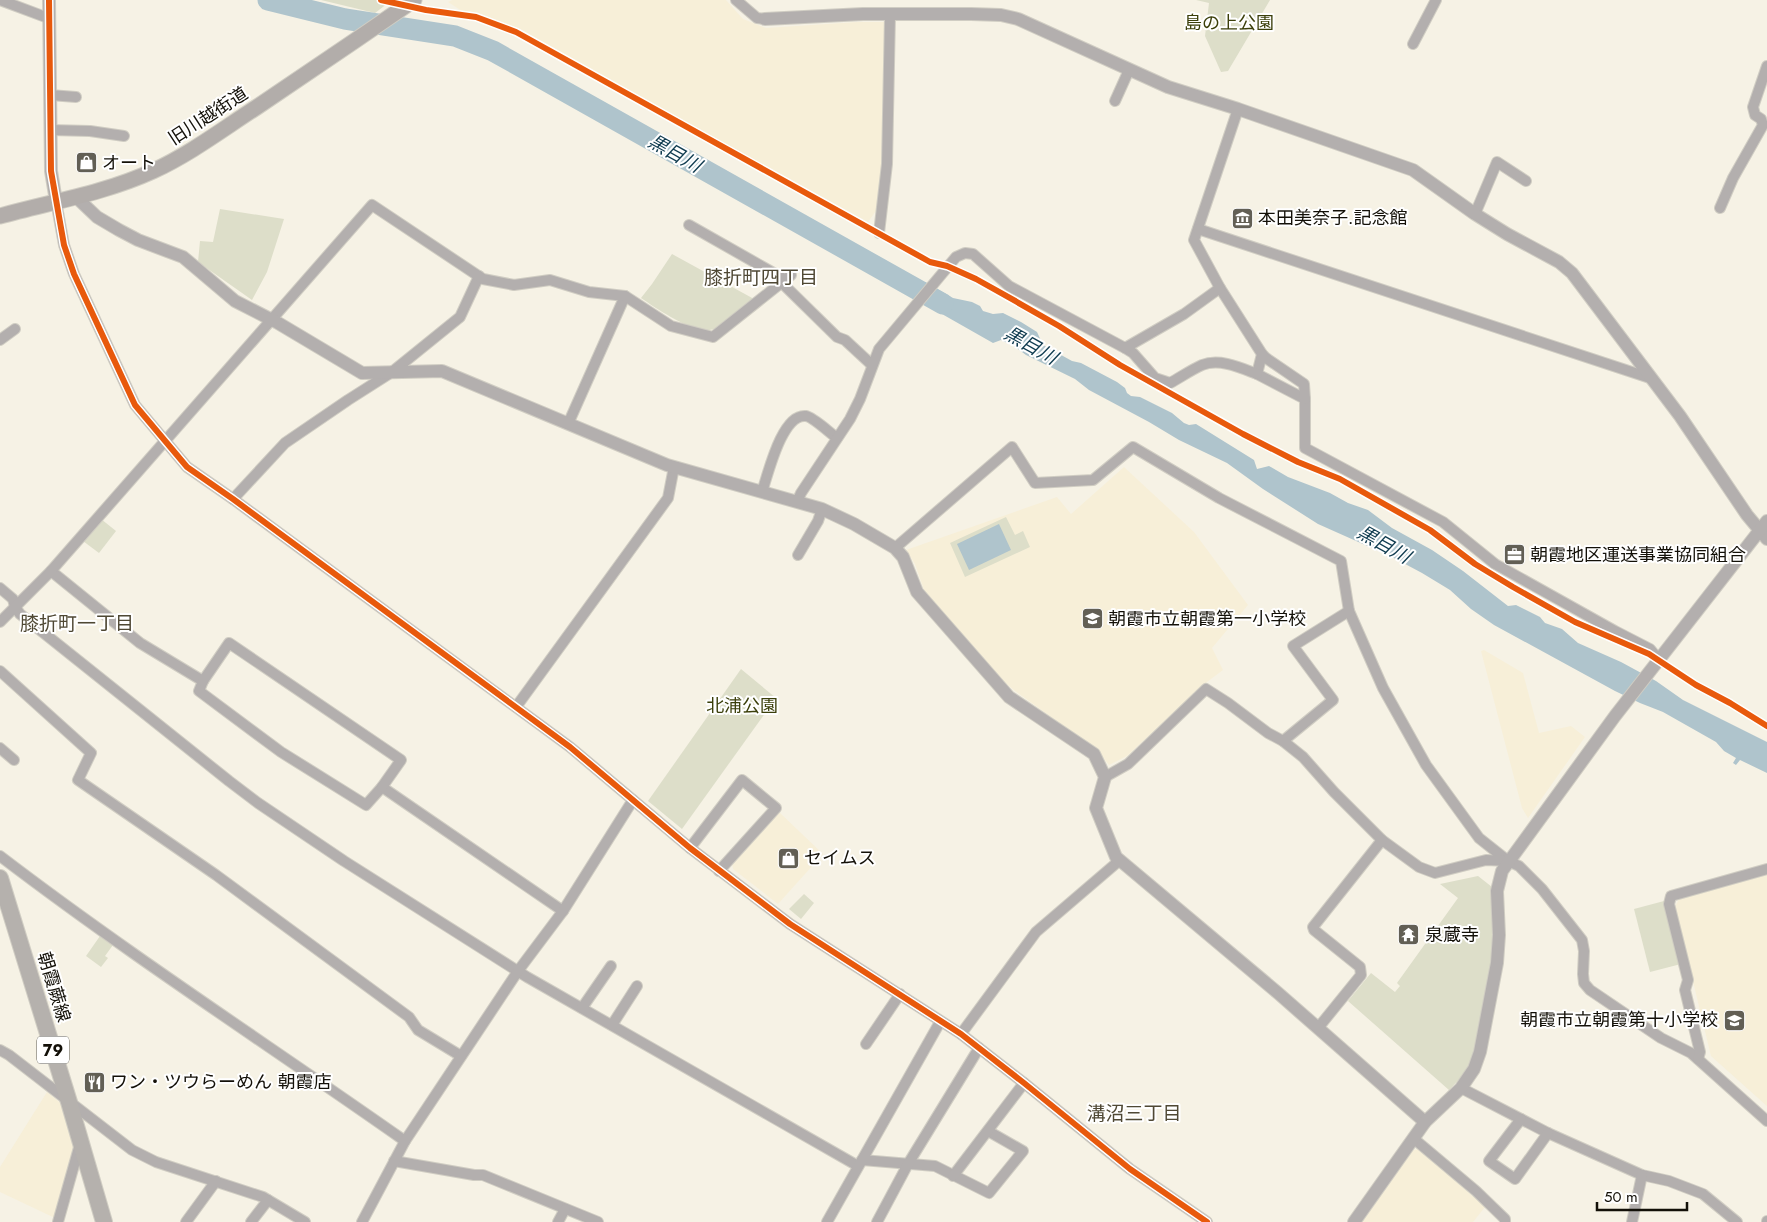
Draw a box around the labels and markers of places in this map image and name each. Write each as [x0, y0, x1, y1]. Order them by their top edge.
place label: オート [102, 150, 156, 176]
shop icon: オート [74, 151, 98, 175]
place label: 本田美奈子.記念館 [1258, 205, 1407, 231]
museum icon: 本田美奈子.記念館 [1230, 206, 1254, 230]
place label: 朝霞地区運送事業協同組合 [1530, 542, 1746, 568]
office icon: 朝霞地区運送事業協同組合 [1502, 543, 1526, 567]
place label: 朝霞市立朝霞第一小学校 [1108, 606, 1306, 632]
school or university icon: 朝霞市立朝霞第一小学校 [1080, 607, 1104, 631]
place label: セイムス [804, 845, 876, 871]
shop icon: セイムス [776, 846, 800, 870]
place label: 泉蔵寺 [1425, 922, 1479, 948]
temple icon: 泉蔵寺 [1397, 923, 1421, 947]
place label: 朝霞市立朝霞第十小学校 [1520, 1007, 1718, 1033]
school or university icon: 朝霞市立朝霞第十小学校 [1722, 1008, 1746, 1032]
place label: ワン・ツウらーめん 朝霞店 [110, 1069, 331, 1095]
restaurant icon: ワン・ツウらーめん 朝霞店 [82, 1070, 106, 1094]

